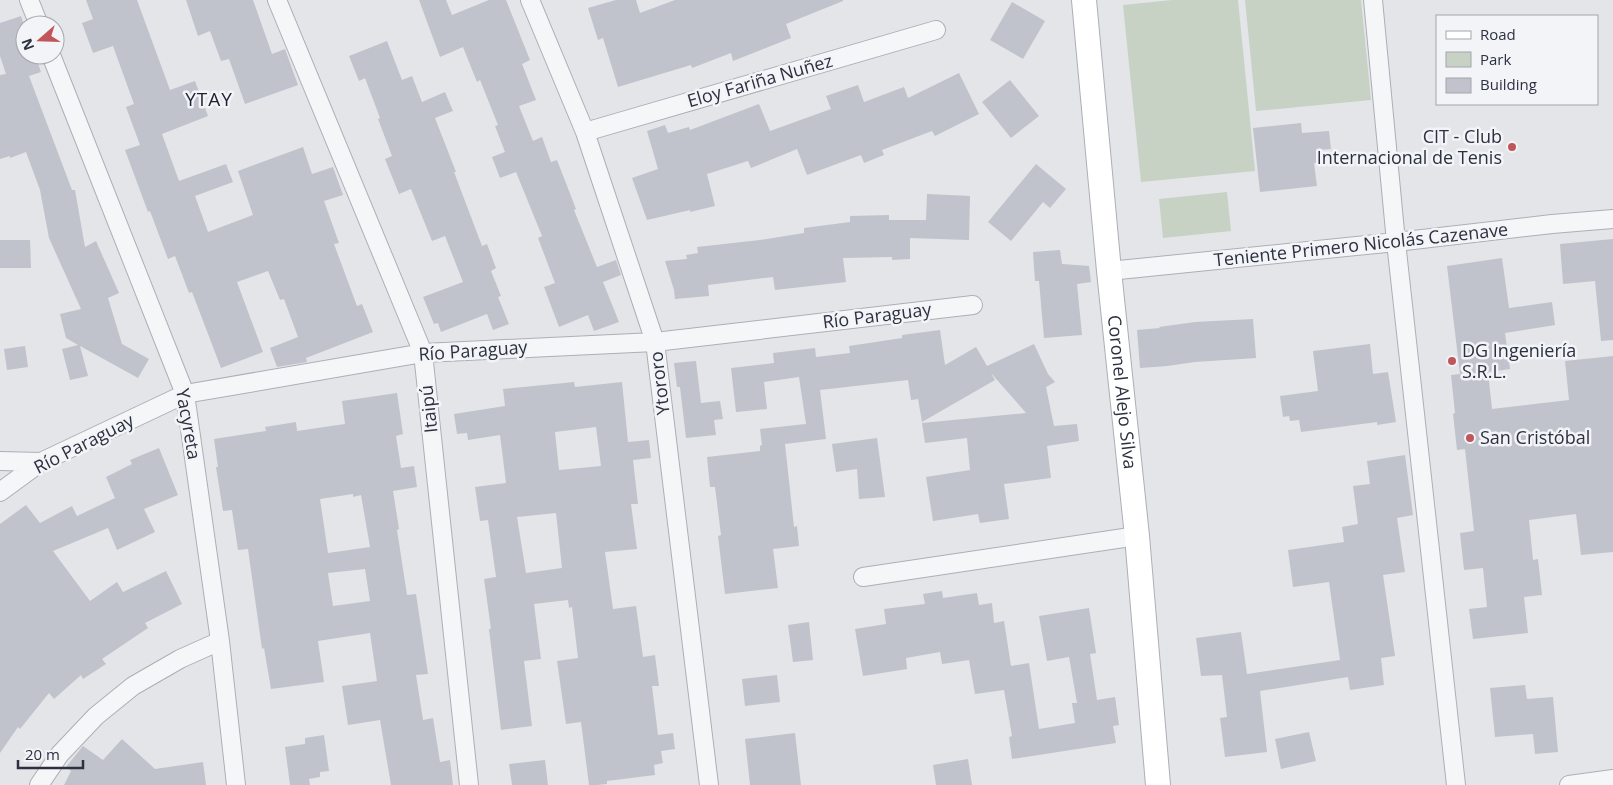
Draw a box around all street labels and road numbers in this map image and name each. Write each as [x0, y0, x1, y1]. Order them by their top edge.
street label: Eloy Fariña Nuñez [684, 48, 835, 112]
street label: Teniente Primero Nicolás Cazenave [1213, 217, 1509, 271]
street label: Río Paraguay [821, 296, 933, 334]
street label: Coronel Alejo Silva [1103, 314, 1143, 470]
street label: Río Paraguay [418, 334, 529, 366]
street label: Ytororo [643, 350, 675, 416]
street label: Itaipú [414, 384, 442, 434]
street label: Yacyreta [171, 386, 207, 461]
street label: Río Paraguay [29, 407, 139, 479]

